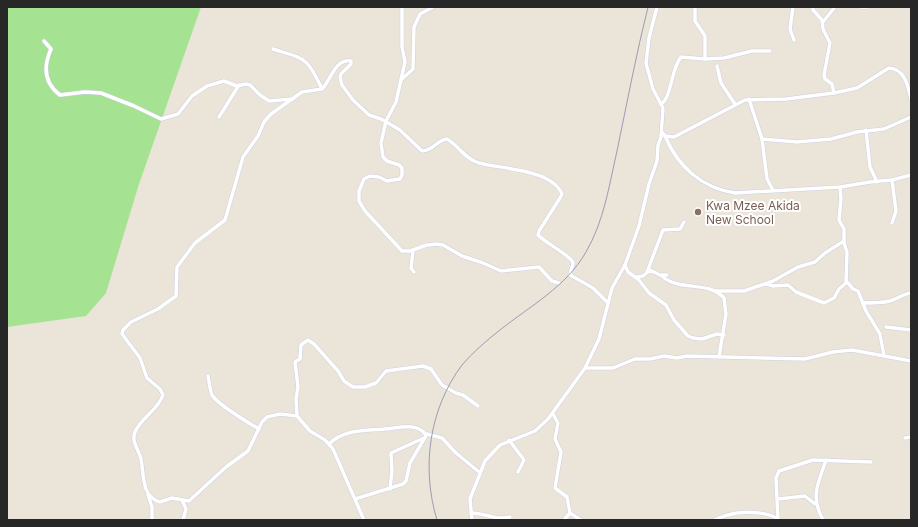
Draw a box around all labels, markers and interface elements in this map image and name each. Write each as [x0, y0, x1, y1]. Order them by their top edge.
place label: Kwa Mzee Akida New School [706, 198, 800, 227]
marker: Kwa Mzee Akida New School [693, 207, 703, 217]

